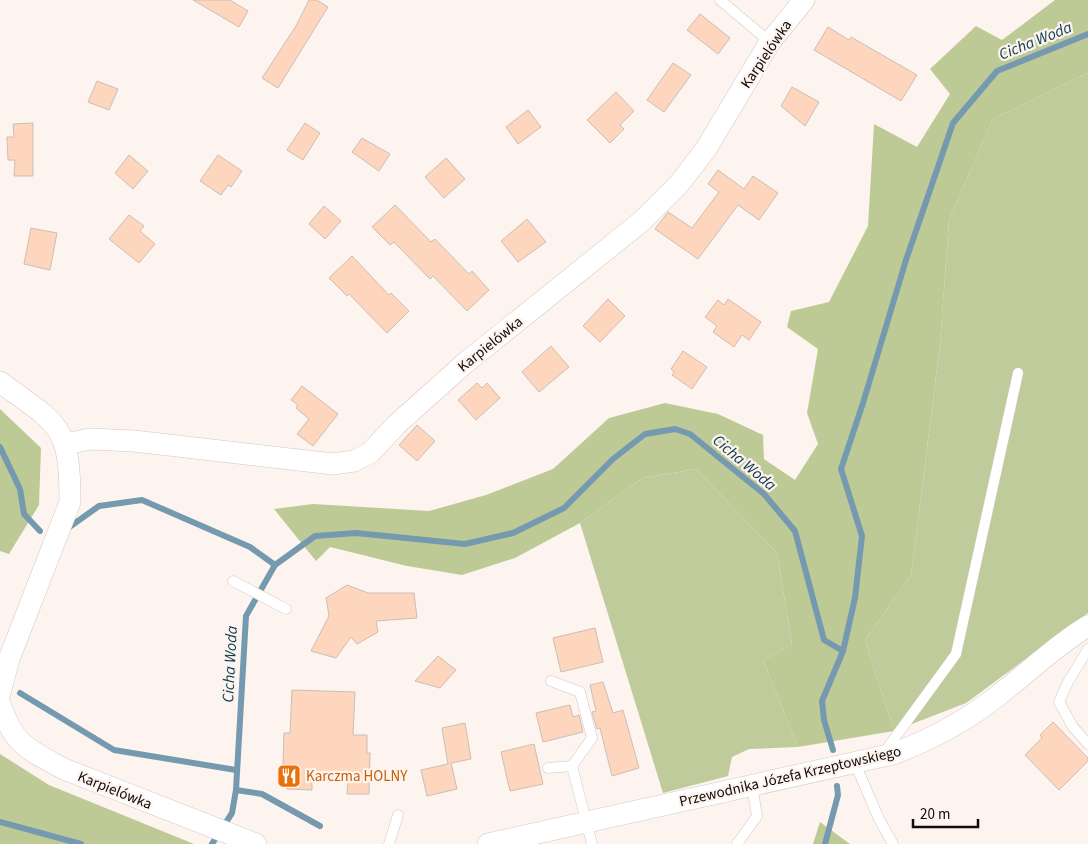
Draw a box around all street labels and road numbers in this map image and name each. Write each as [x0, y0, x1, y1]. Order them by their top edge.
street label: Karpielówka [736, 16, 797, 93]
street label: Karpielówka [453, 312, 527, 377]
street label: Przewodnika Józefa Krzeptowskiego [677, 741, 903, 812]
street label: Karpielówka [75, 766, 155, 815]

